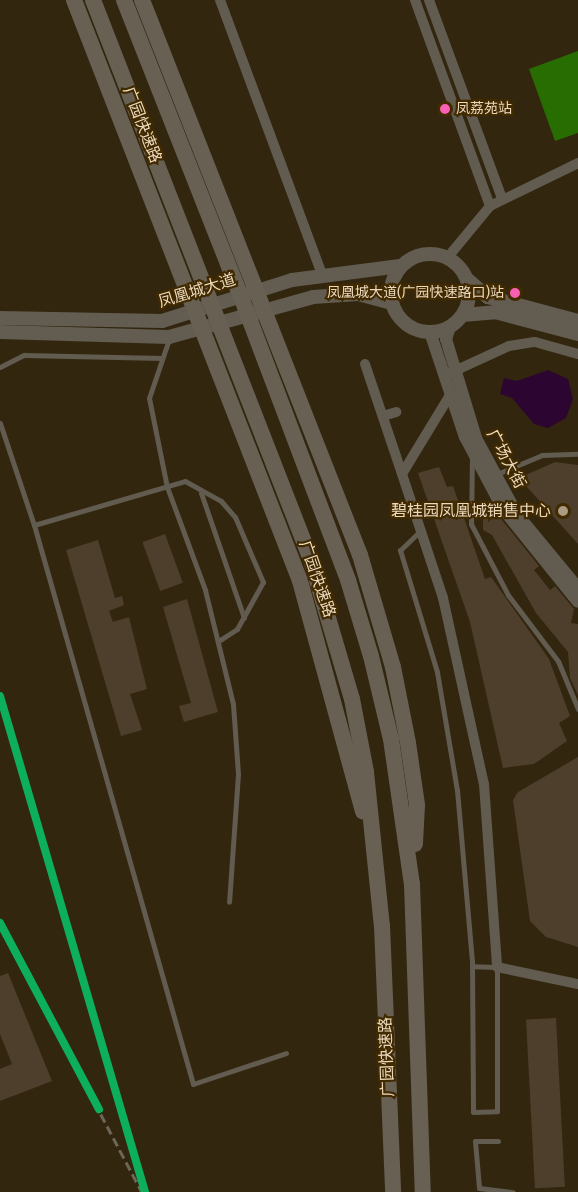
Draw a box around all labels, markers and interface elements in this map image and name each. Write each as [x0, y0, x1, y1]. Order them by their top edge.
street label: 广园快速路 [119, 84, 165, 166]
place label: 凤荔苑站 [456, 101, 512, 117]
marker: 凤荔苑站 [439, 103, 451, 115]
street label: 凤凰城大道 [156, 270, 238, 312]
place label: 凤凰城大道(广园快速路口)站 [327, 285, 504, 301]
marker: 凤凰城大道(广园快速路口)站 [509, 287, 521, 299]
street label: 广场大街 [483, 426, 529, 492]
place label: 碧桂园凤凰城销售中心 [391, 501, 551, 521]
marker: 碧桂园凤凰城销售中心 [556, 504, 570, 518]
street label: 广园快速路 [295, 538, 339, 620]
street label: 广园快速路 [376, 1017, 398, 1097]

